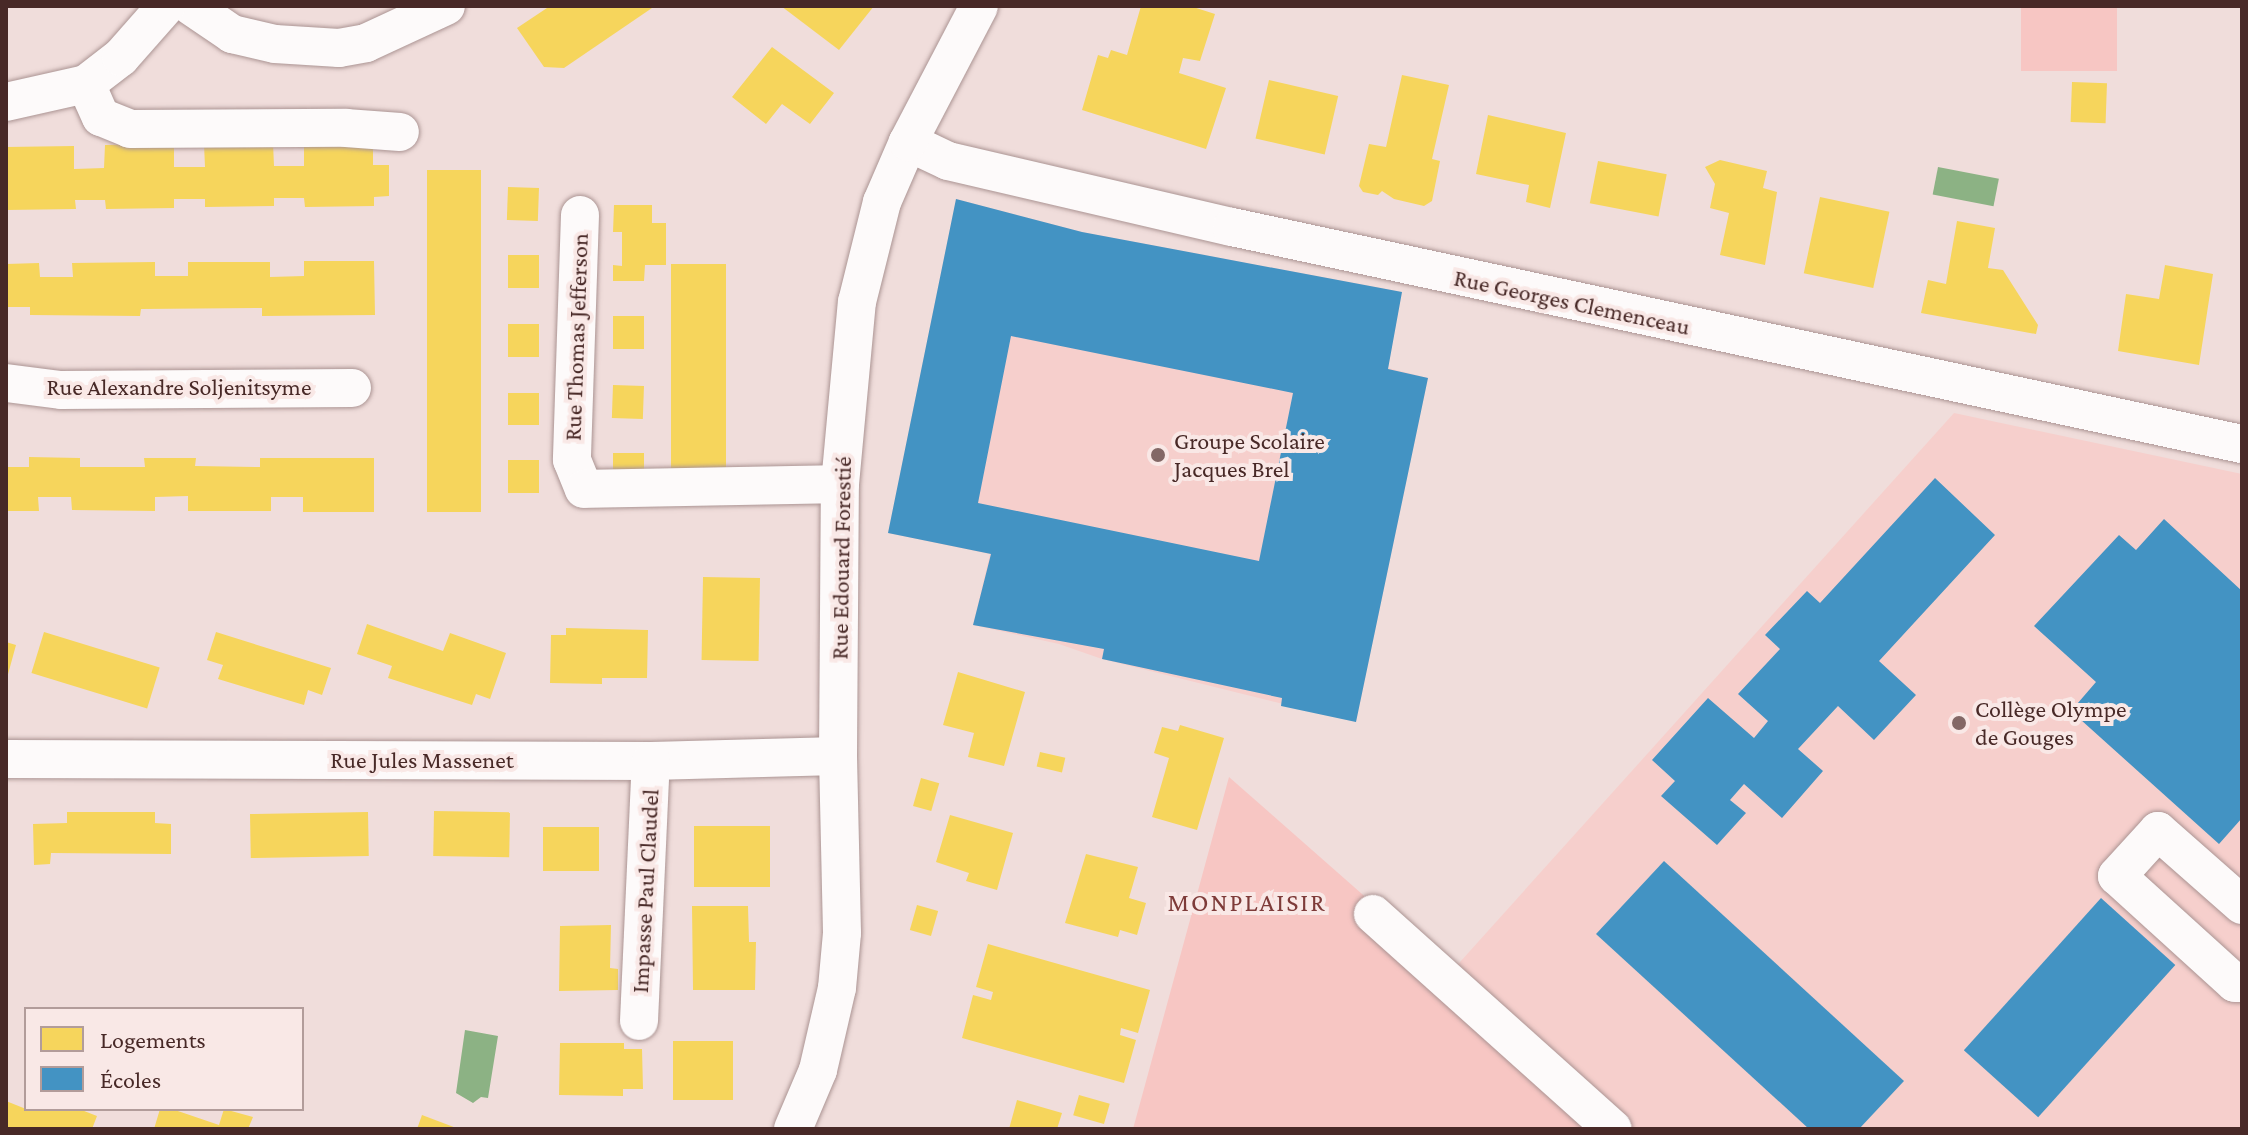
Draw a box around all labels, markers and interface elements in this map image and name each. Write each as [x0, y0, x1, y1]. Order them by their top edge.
street label: Rue Thomas Jefferson [558, 233, 594, 441]
street label: Rue Georges Clemenceau [1451, 263, 1693, 341]
street label: Rue Alexandre Soljenitsyme [47, 373, 311, 401]
place label: Groupe Scolaire Jacques Brel [1174, 427, 1325, 483]
marker: Groupe Scolaire Jacques Brel [1149, 446, 1167, 464]
street label: Rue Edouard Forestié [825, 456, 857, 660]
place label: Collège Olympe de Gouges [1975, 695, 2127, 751]
marker: Collège Olympe de Gouges [1950, 714, 1968, 732]
street label: Rue Jules Massenet [330, 746, 514, 774]
street label: Impasse Paul Claudel [625, 788, 665, 994]
district label: MONPLAISIR [1167, 887, 1327, 919]
legend [24, 1007, 304, 1111]
text: Logements [100, 1026, 206, 1053]
text: Écoles [100, 1066, 161, 1093]

